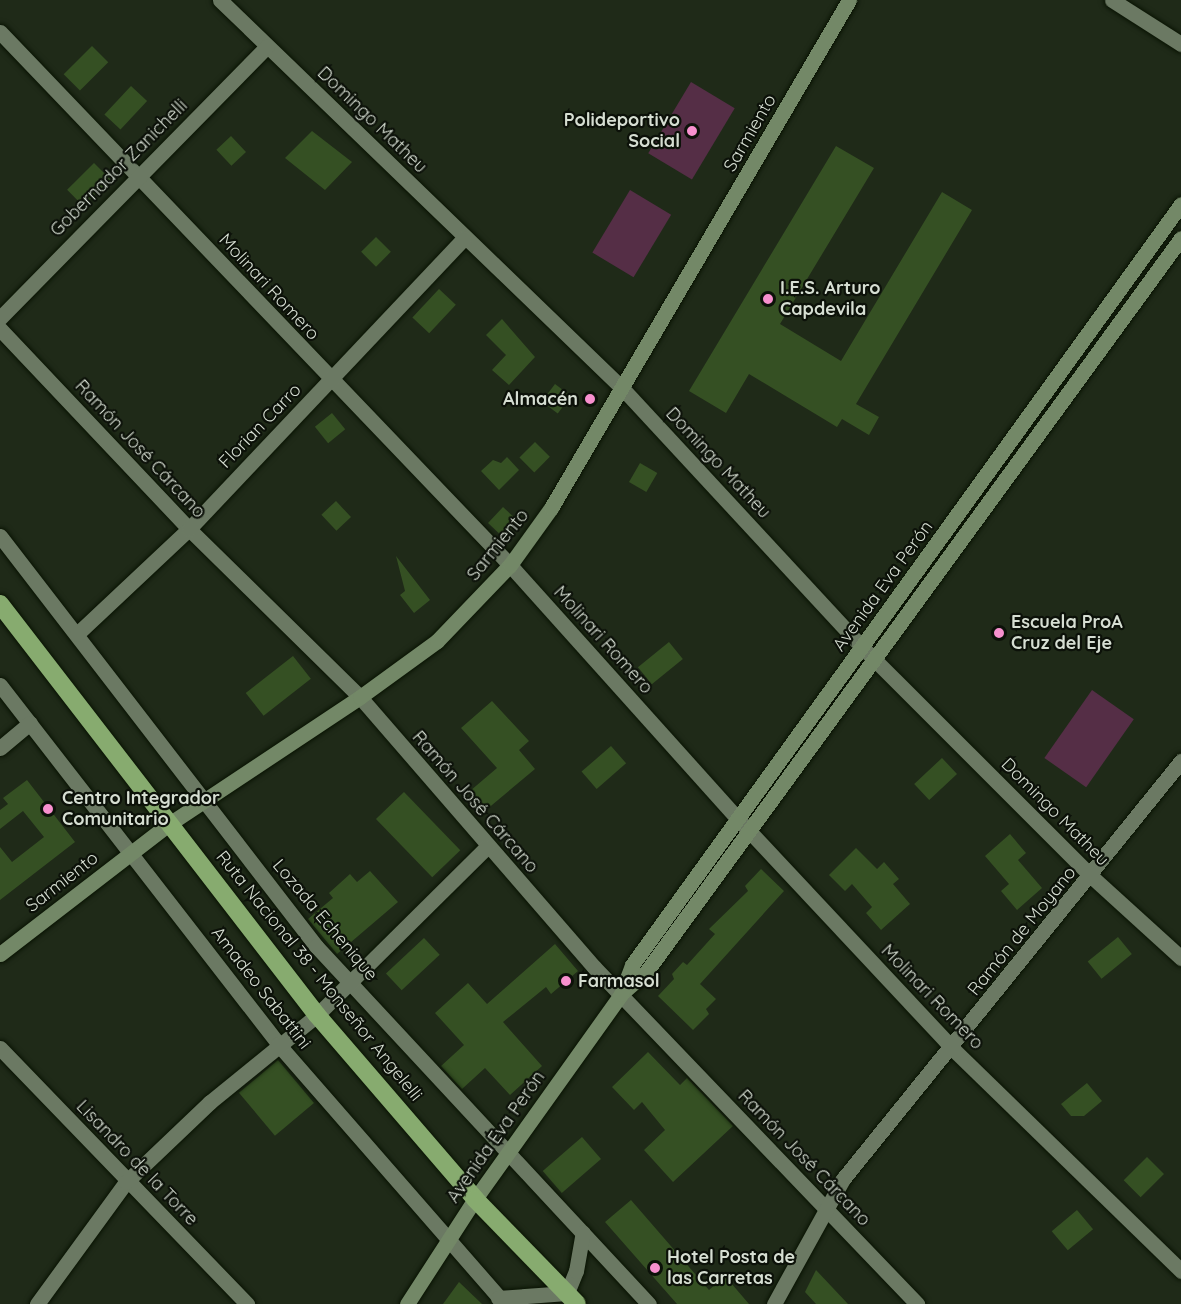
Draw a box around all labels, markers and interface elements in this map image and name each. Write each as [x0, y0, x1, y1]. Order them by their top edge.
street label: Domingo Matheu [313, 62, 431, 178]
street label: Sarmiento [719, 90, 781, 176]
street label: Gobernador Zanichelli [46, 95, 192, 241]
place label: Polideportivo Social [564, 110, 680, 152]
marker: Polideportivo Social [685, 124, 699, 138]
street label: Molinari Romero [214, 229, 324, 345]
place label: I.E.S. Arturo Capdevila [780, 278, 880, 320]
marker: I.E.S. Arturo Capdevila [761, 292, 775, 306]
street label: Ramón José Cárcano [70, 375, 210, 523]
street label: Florian Carro [214, 379, 306, 473]
place label: Almacén [503, 388, 578, 410]
marker: Almacén [583, 392, 597, 406]
street label: Domingo Matheu [661, 403, 775, 523]
street label: Sarmiento [463, 505, 533, 585]
street label: Avenida Eva Perón [828, 517, 938, 655]
street label: Molinari Romero [549, 582, 657, 698]
place label: Escuela ProA Cruz del Eje [1011, 612, 1123, 654]
marker: Escuela ProA Cruz del Eje [992, 626, 1006, 640]
street label: Ramón José Cárcano [407, 727, 543, 877]
street label: Domingo Matheu [997, 754, 1113, 870]
place label: Centro Integrador Comunitario [62, 788, 220, 830]
marker: Centro Integrador Comunitario [39, 800, 57, 818]
street label: Sarmiento [22, 847, 102, 917]
street label: Ruta Nacional 38 - Monseñor Angelelli [211, 847, 427, 1105]
street label: Lozada Echenique [268, 855, 382, 985]
street label: Ramón de Moyano [963, 862, 1081, 1000]
street label: Amadeo Sabattini [207, 923, 315, 1053]
street label: Molinari Romero [876, 940, 988, 1054]
place label: Farmasol [578, 970, 660, 992]
marker: Farmasol [559, 974, 573, 988]
street label: Avenida Eva Perón [442, 1067, 550, 1207]
street label: Ramón José Cárcano [733, 1085, 875, 1231]
street label: Lisandro de la Torre [72, 1096, 202, 1230]
place label: Hotel Posta de las Carretas [667, 1247, 795, 1290]
marker: Hotel Posta de las Carretas [648, 1261, 662, 1275]

